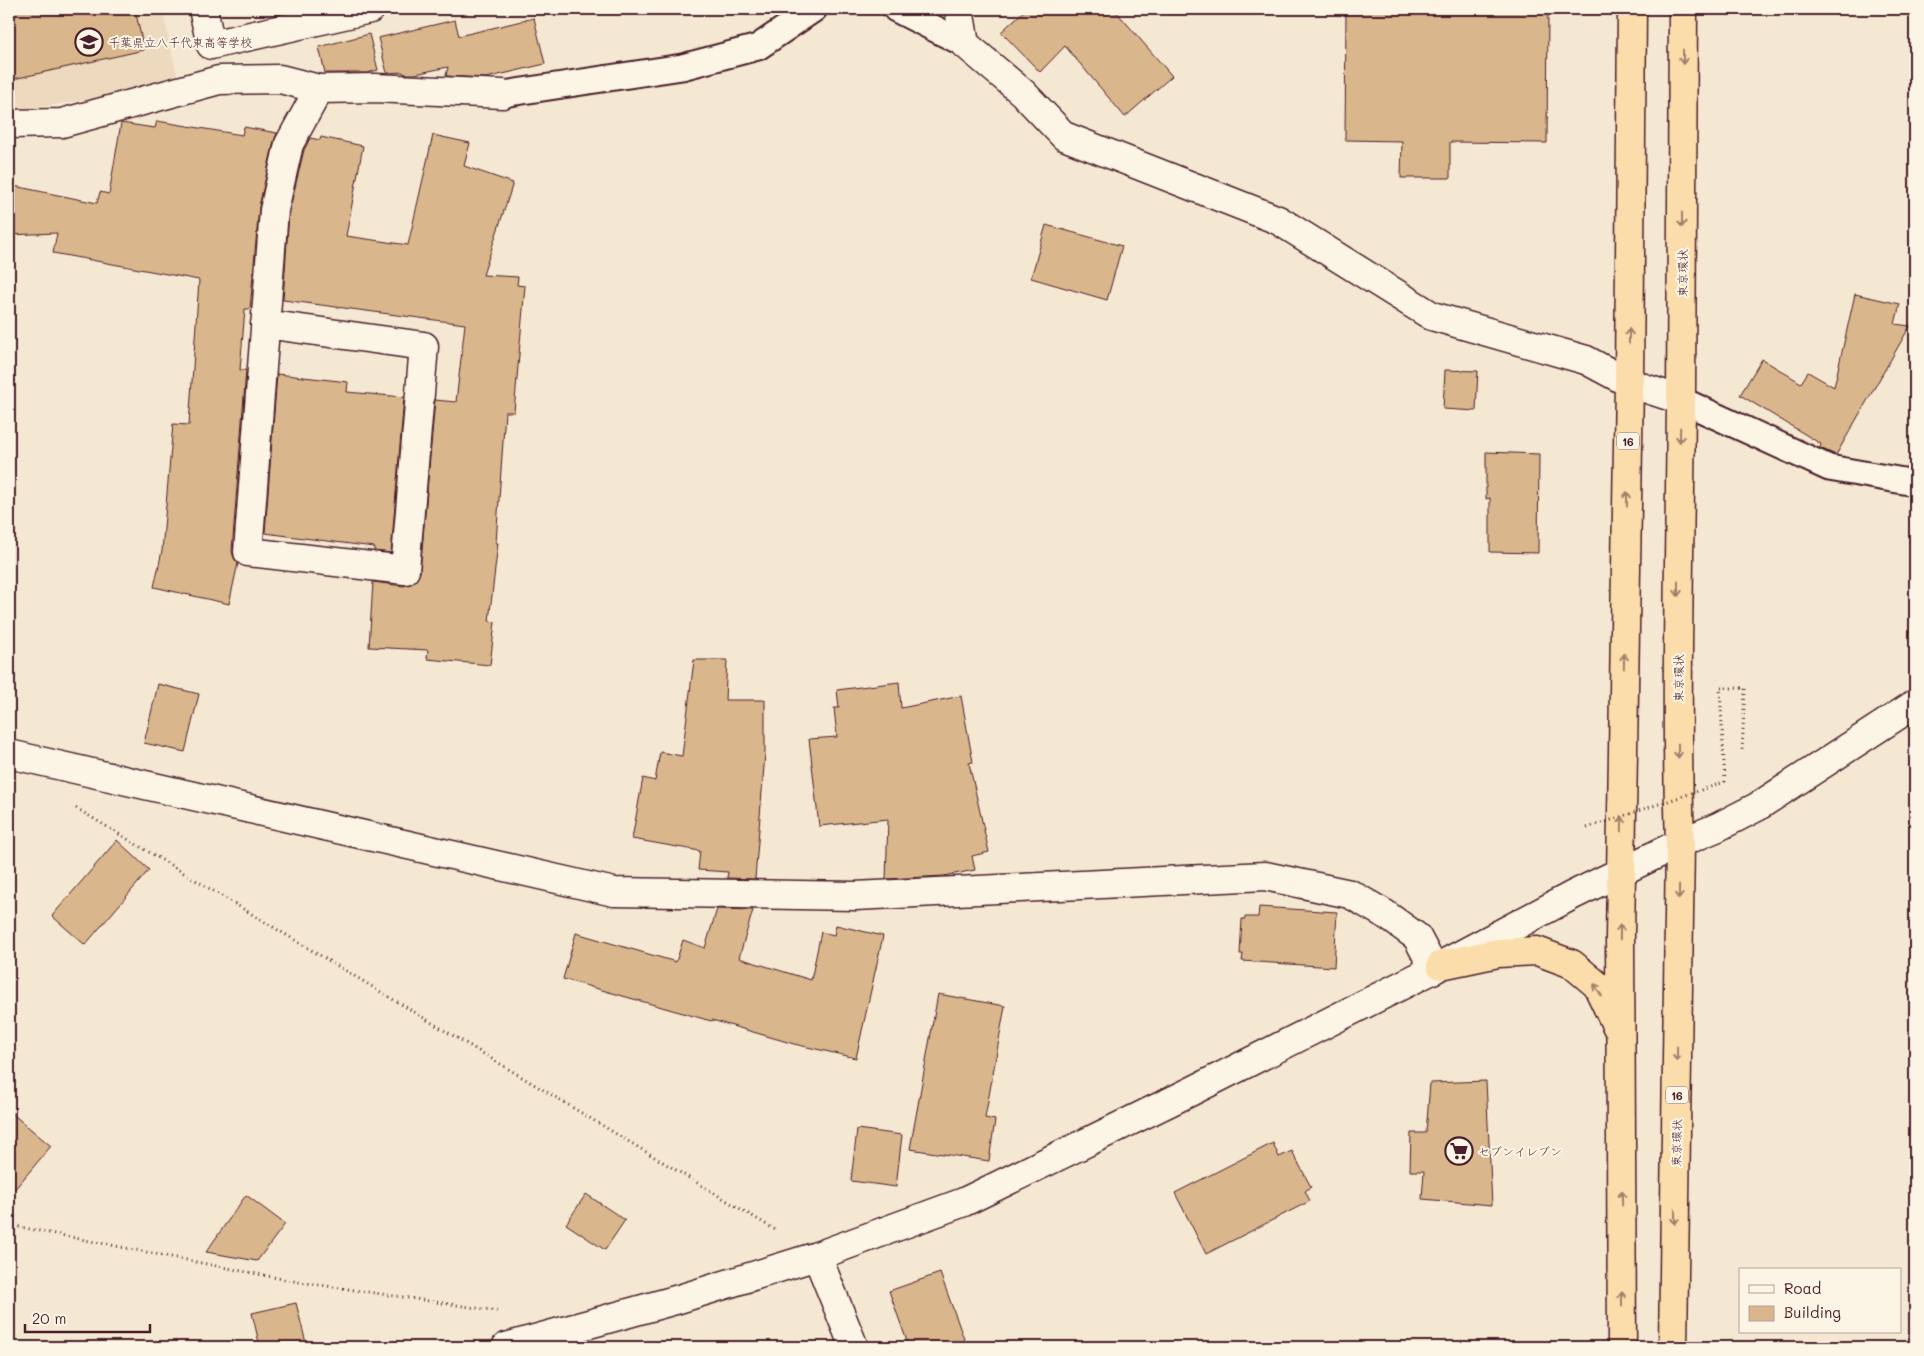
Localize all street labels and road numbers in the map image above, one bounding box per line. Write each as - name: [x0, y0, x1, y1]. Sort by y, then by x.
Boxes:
- street label: 東京環状: [1674, 249, 1690, 297]
- road number: 16: [1617, 432, 1639, 450]
- street label: 東京環状: [1670, 654, 1686, 702]
- road number: 16: [1666, 1086, 1688, 1104]
- street label: 東京環状: [1668, 1119, 1684, 1167]

